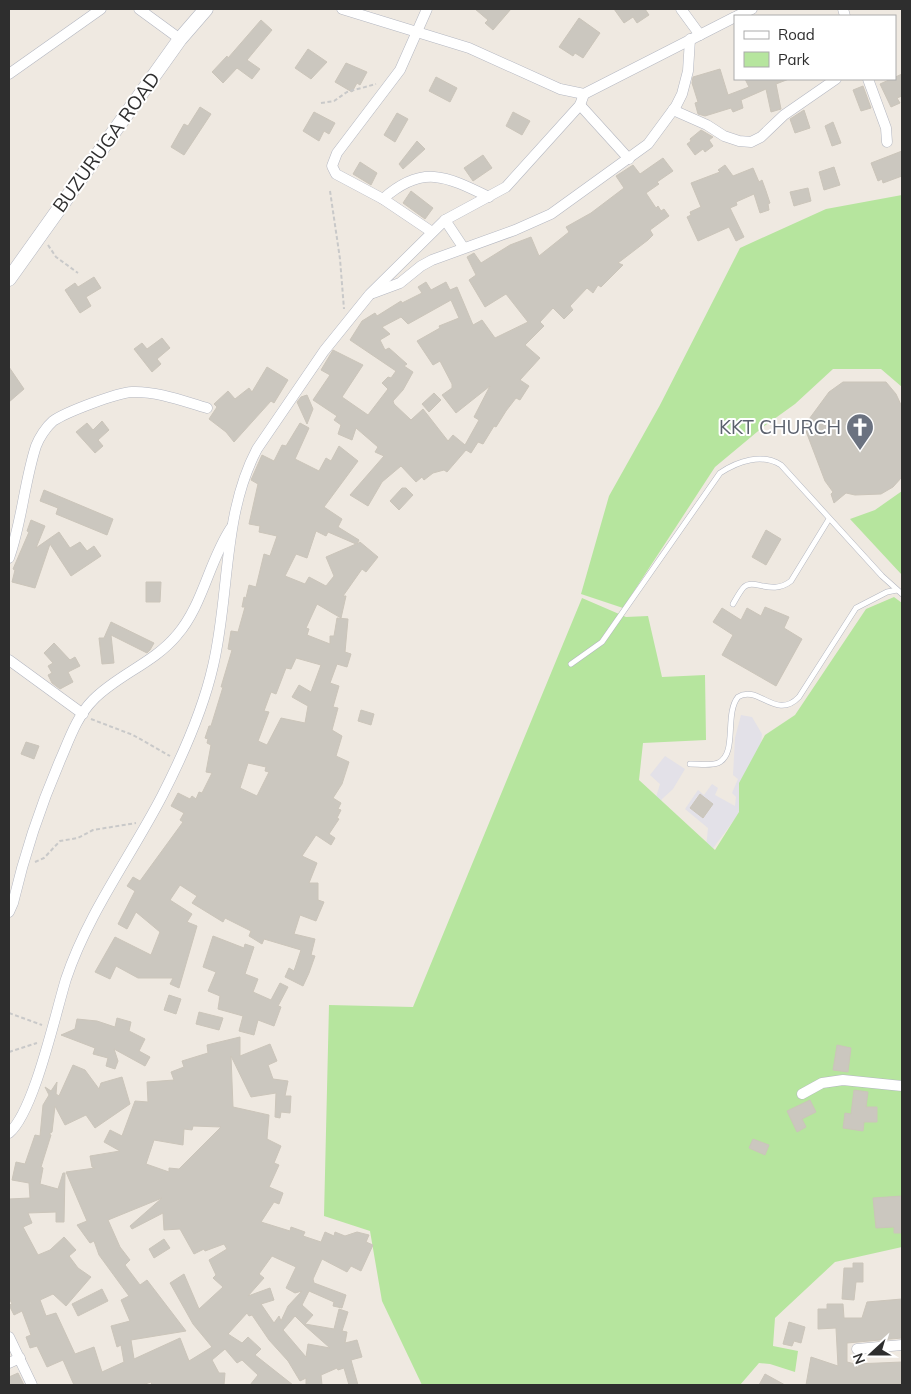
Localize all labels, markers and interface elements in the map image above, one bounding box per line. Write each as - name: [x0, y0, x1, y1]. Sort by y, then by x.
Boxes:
- legend: [734, 15, 896, 80]
- text: Road: [778, 25, 815, 44]
- text: Park: [778, 50, 810, 69]
- street label: BUZURUGA ROAD: [47, 67, 165, 217]
- church icon: KKT CHURCH: [845, 412, 875, 451]
- place label: KKT CHURCH: [719, 415, 841, 439]
- north arrow: [846, 1329, 896, 1379]
- text: N: [849, 1350, 869, 1367]

